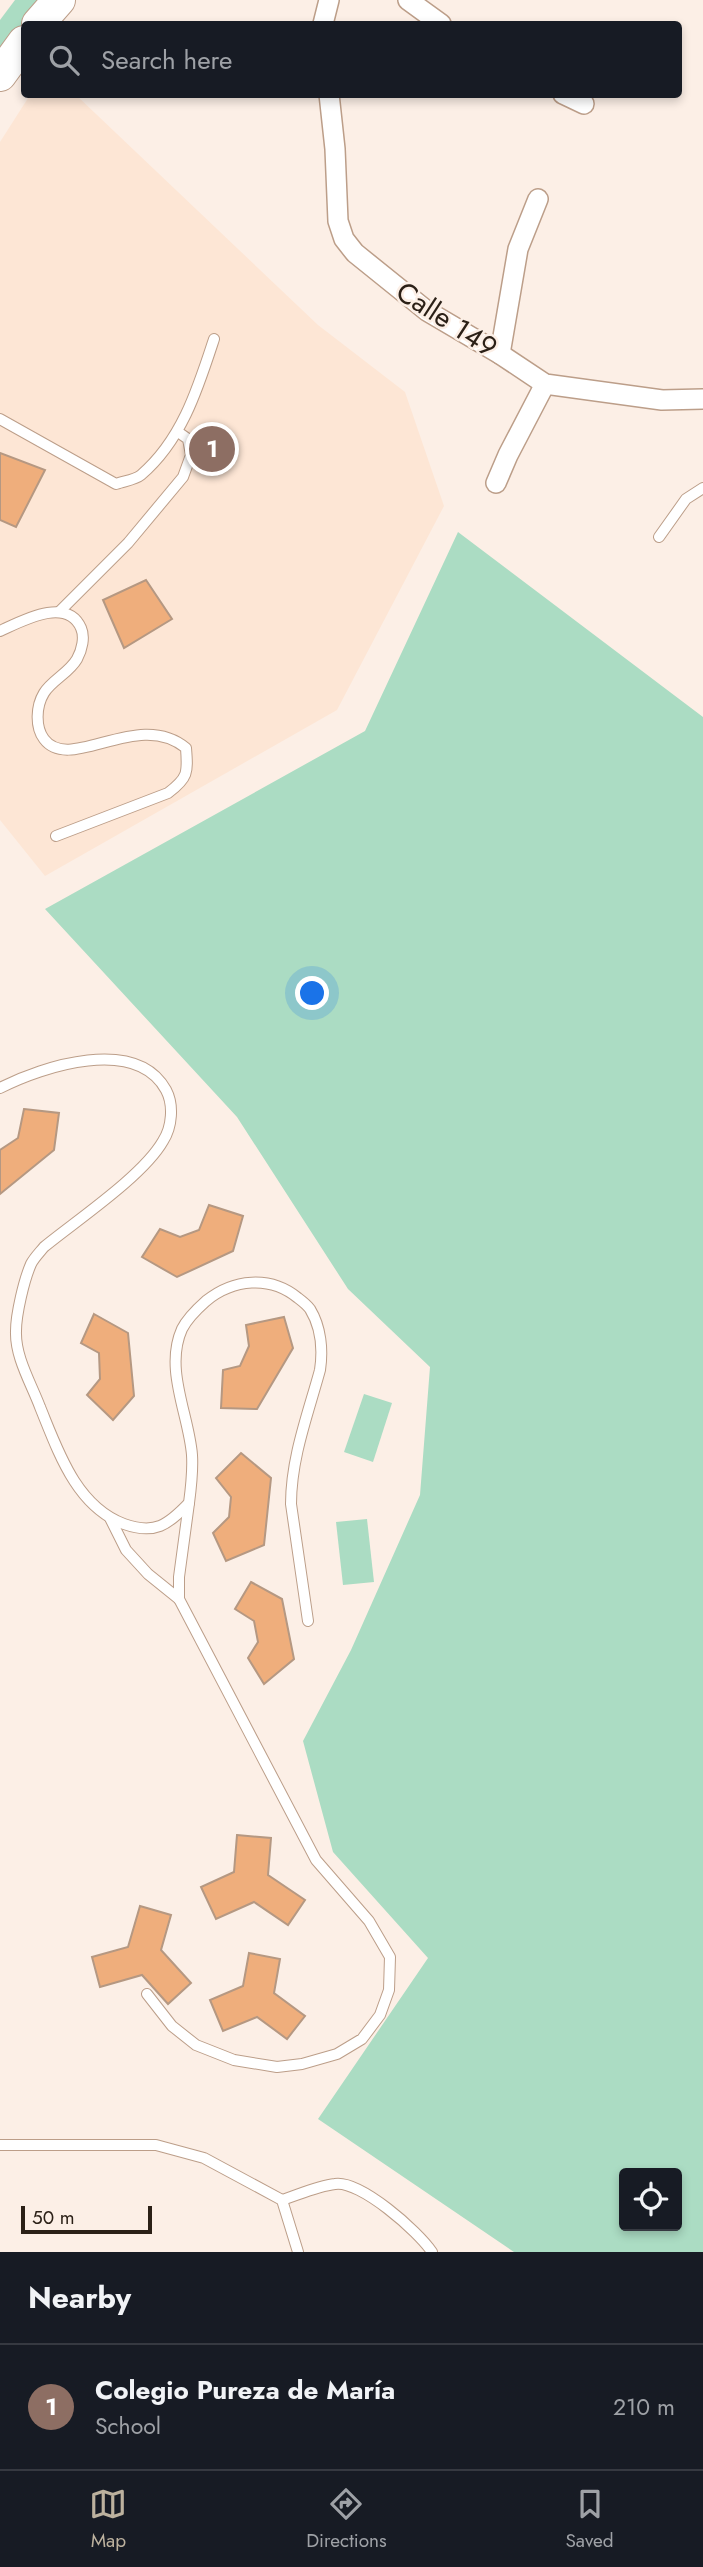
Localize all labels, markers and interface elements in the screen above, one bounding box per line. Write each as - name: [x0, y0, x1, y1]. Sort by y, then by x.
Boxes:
- search box: [21, 21, 682, 98]
- icon: search: [45, 41, 83, 79]
- text: Search here: [101, 41, 233, 79]
- street label: Calle 149: [388, 271, 505, 367]
- pin: 1: [189, 423, 235, 475]
- your location: [295, 976, 329, 1010]
- map controls: [619, 2168, 682, 2231]
- button: locate: [619, 2168, 682, 2231]
- scale bar: [21, 2203, 152, 2235]
- text: 50 m: [32, 2204, 75, 2231]
- text: Nearby: [28, 2276, 131, 2319]
- text: Colegio Pureza de María: [95, 2371, 395, 2409]
- text: 1: [45, 2390, 57, 2424]
- text: 210 m: [613, 2390, 675, 2424]
- text: School: [95, 2409, 161, 2443]
- tab: Map: [89, 2485, 127, 2554]
- tab: Directions: [306, 2485, 387, 2554]
- tab: Saved: [565, 2485, 614, 2554]

